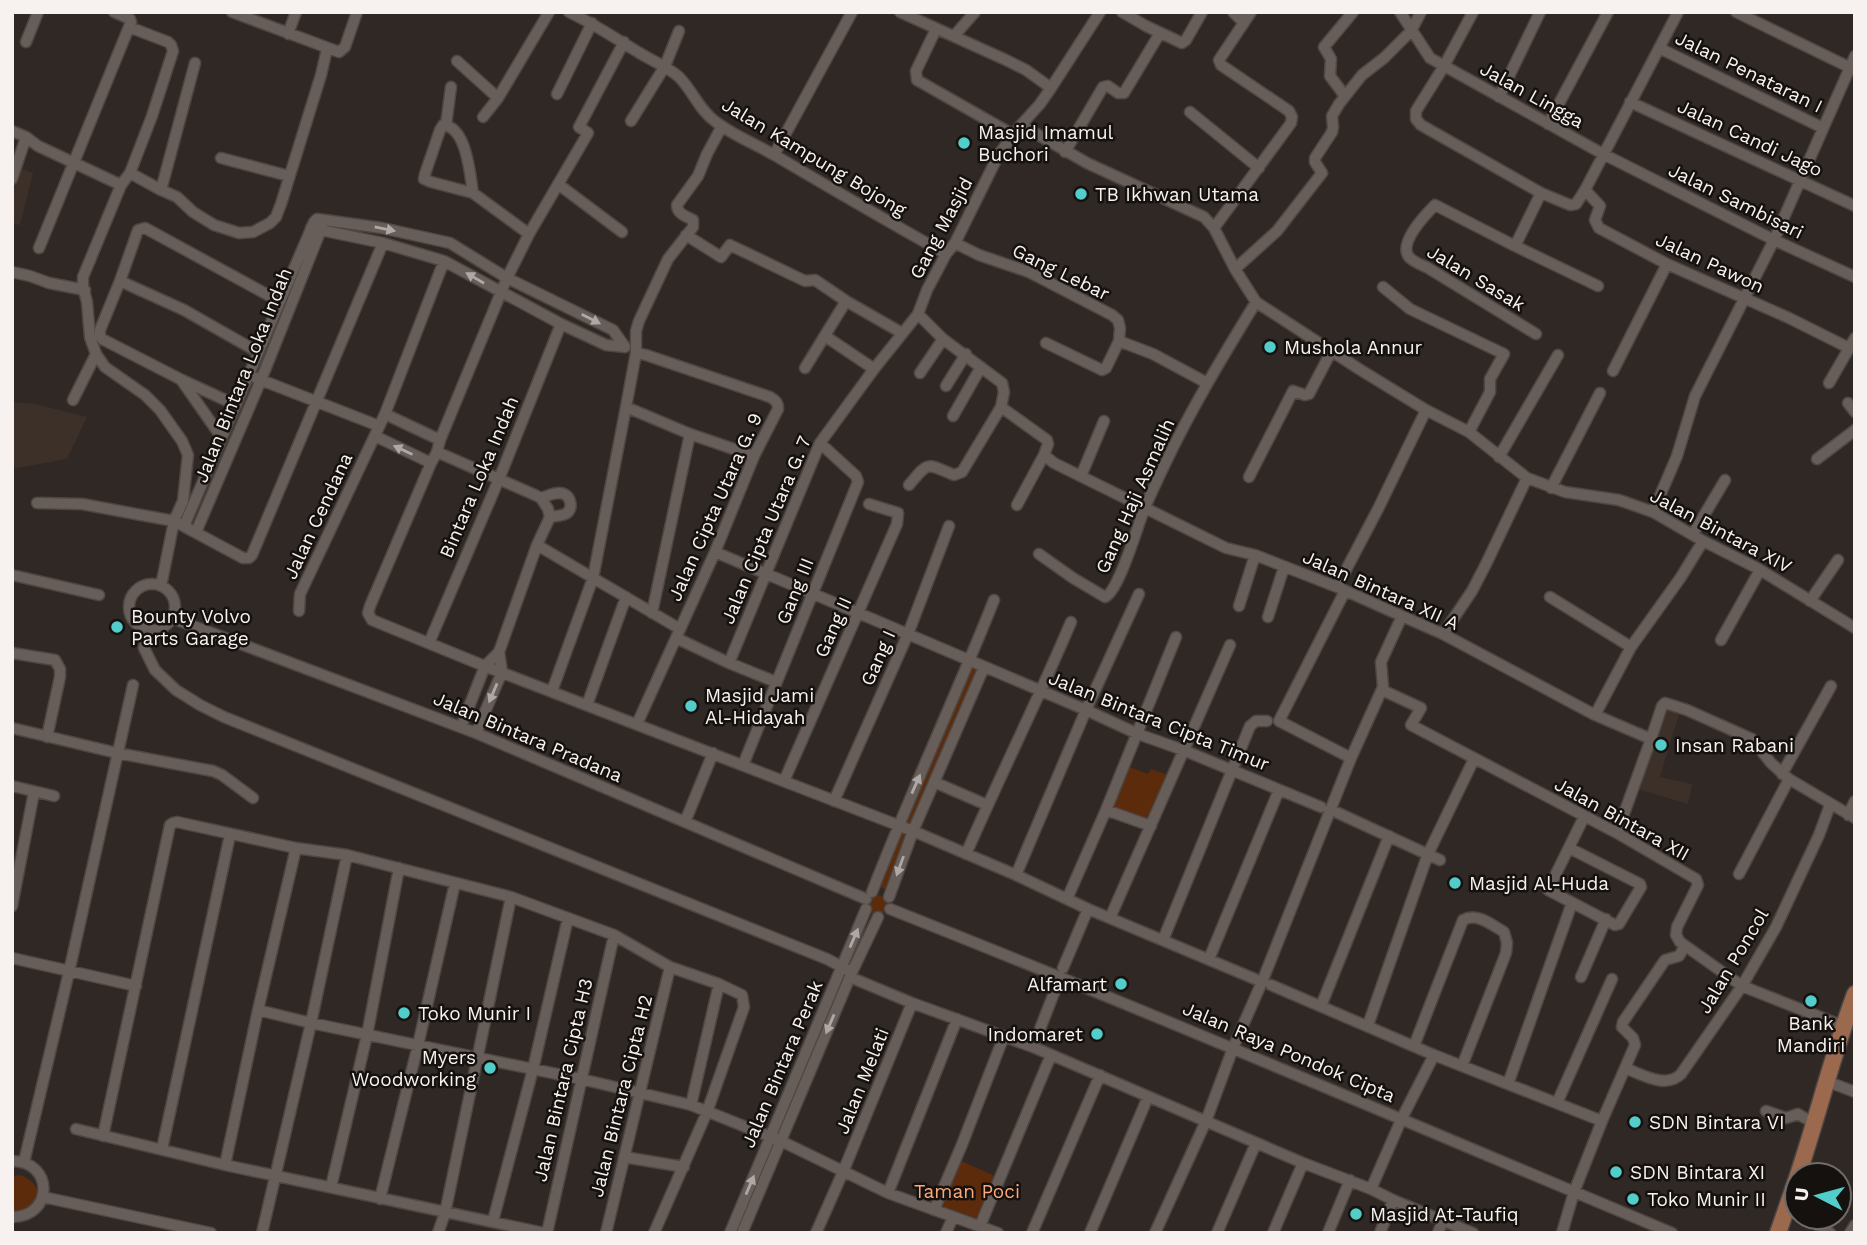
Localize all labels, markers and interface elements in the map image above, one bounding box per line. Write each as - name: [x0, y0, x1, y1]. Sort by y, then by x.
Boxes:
- street label: Jalan Penataran I: [1671, 26, 1827, 118]
- street label: Jalan Lingga: [1476, 57, 1588, 133]
- street label: Jalan Kampung Bojong: [718, 93, 911, 222]
- street label: Jalan Candi Jago: [1674, 94, 1826, 182]
- place label: Masjid Imamul Buchori: [978, 121, 1114, 166]
- marker: Masjid Imamul Buchori: [956, 135, 972, 151]
- street label: Jalan Sambisari: [1665, 158, 1807, 244]
- street label: Gang Masjid: [905, 173, 977, 283]
- place label: TB Ikhwan Utama: [1095, 183, 1259, 206]
- marker: TB Ikhwan Utama: [1073, 186, 1089, 202]
- one-way arrow: [374, 223, 396, 234]
- street label: Jalan Pawon: [1652, 228, 1768, 298]
- street label: Gang Lebar: [1009, 239, 1114, 306]
- street label: Jalan Sasak: [1423, 240, 1529, 316]
- street label: Jalan Bintara Loka Indah: [189, 264, 297, 486]
- one-way arrow: [466, 272, 485, 284]
- one-way arrow: [581, 314, 601, 325]
- place label: Mushola Annur: [1284, 336, 1423, 359]
- marker: Mushola Annur: [1262, 339, 1278, 355]
- street label: Bintara Loka Indah: [434, 393, 524, 561]
- street label: Jalan Cipta Utara G. 9: [663, 409, 767, 605]
- street label: Gang Haji Asmalih: [1090, 415, 1180, 577]
- street label: Jalan Cipta Utara G. 7: [716, 432, 816, 628]
- one-way arrow: [393, 444, 413, 456]
- street label: Jalan Cendana: [279, 449, 357, 583]
- street label: Jalan Bintara XIV: [1646, 484, 1796, 578]
- street label: Jalan Bintara XII A: [1299, 545, 1463, 635]
- street label: Gang III: [771, 554, 819, 628]
- street label: Gang II: [809, 593, 857, 661]
- place label: Bounty Volvo Parts Garage: [131, 605, 251, 650]
- marker: Bounty Volvo Parts Garage: [109, 619, 125, 635]
- street label: Gang I: [856, 627, 900, 689]
- street label: Jalan Bintara Cipta Timur: [1045, 666, 1273, 776]
- one-way arrow: [487, 683, 499, 703]
- place label: Masjid Jami Al-Hidayah: [705, 684, 814, 729]
- street label: Jalan Bintara Pradana: [430, 687, 626, 787]
- marker: Masjid Jami Al-Hidayah: [683, 698, 699, 714]
- place label: Insan Rabani: [1675, 734, 1794, 757]
- marker: Insan Rabani: [1653, 737, 1669, 753]
- street label: Jalan Bintara XII: [1551, 772, 1693, 866]
- one-way arrow: [911, 773, 922, 794]
- one-way arrow: [895, 855, 906, 876]
- place label: Masjid Al-Huda: [1469, 872, 1609, 895]
- marker: Masjid Al-Huda: [1447, 875, 1463, 891]
- street label: Jalan Poncol: [1693, 904, 1773, 1018]
- one-way arrow: [849, 928, 860, 949]
- place label: Alfamart: [1027, 973, 1107, 996]
- street label: Jalan Bintara Cipta H3: [528, 976, 598, 1184]
- marker: Alfamart: [1113, 976, 1129, 992]
- street label: Jalan Bintara Perak: [736, 977, 828, 1151]
- street label: Jalan Bintara Cipta H2: [585, 992, 657, 1200]
- marker: Bank Mandiri: [1803, 993, 1819, 1009]
- street label: Jalan Raya Pondok Cipta: [1179, 997, 1399, 1107]
- place label: Toko Munir I: [418, 1002, 531, 1025]
- marker: Toko Munir I: [396, 1005, 412, 1021]
- place label: Bank Mandiri: [1777, 1012, 1845, 1057]
- one-way arrow: [825, 1014, 836, 1035]
- place label: Indomaret: [987, 1023, 1083, 1046]
- street label: Jalan Melati: [830, 1025, 894, 1137]
- marker: Indomaret: [1089, 1026, 1105, 1042]
- place label: Myers Woodworking: [351, 1046, 477, 1091]
- marker: Myers Woodworking: [482, 1060, 498, 1076]
- place label: SDN Bintara VI: [1649, 1111, 1785, 1134]
- marker: SDN Bintara VI: [1627, 1114, 1643, 1130]
- place label: SDN Bintara XI: [1630, 1161, 1765, 1184]
- north arrow: [1783, 1161, 1853, 1231]
- marker: SDN Bintara XI: [1608, 1164, 1624, 1180]
- one-way arrow: [745, 1174, 756, 1195]
- park label: Taman Poci: [914, 1180, 1020, 1203]
- text: U: [1789, 1186, 1814, 1202]
- place label: Toko Munir II: [1647, 1188, 1766, 1211]
- marker: Toko Munir II: [1625, 1191, 1641, 1207]
- place label: Masjid At-Taufiq: [1370, 1203, 1519, 1226]
- marker: Masjid At-Taufiq: [1348, 1206, 1364, 1222]

